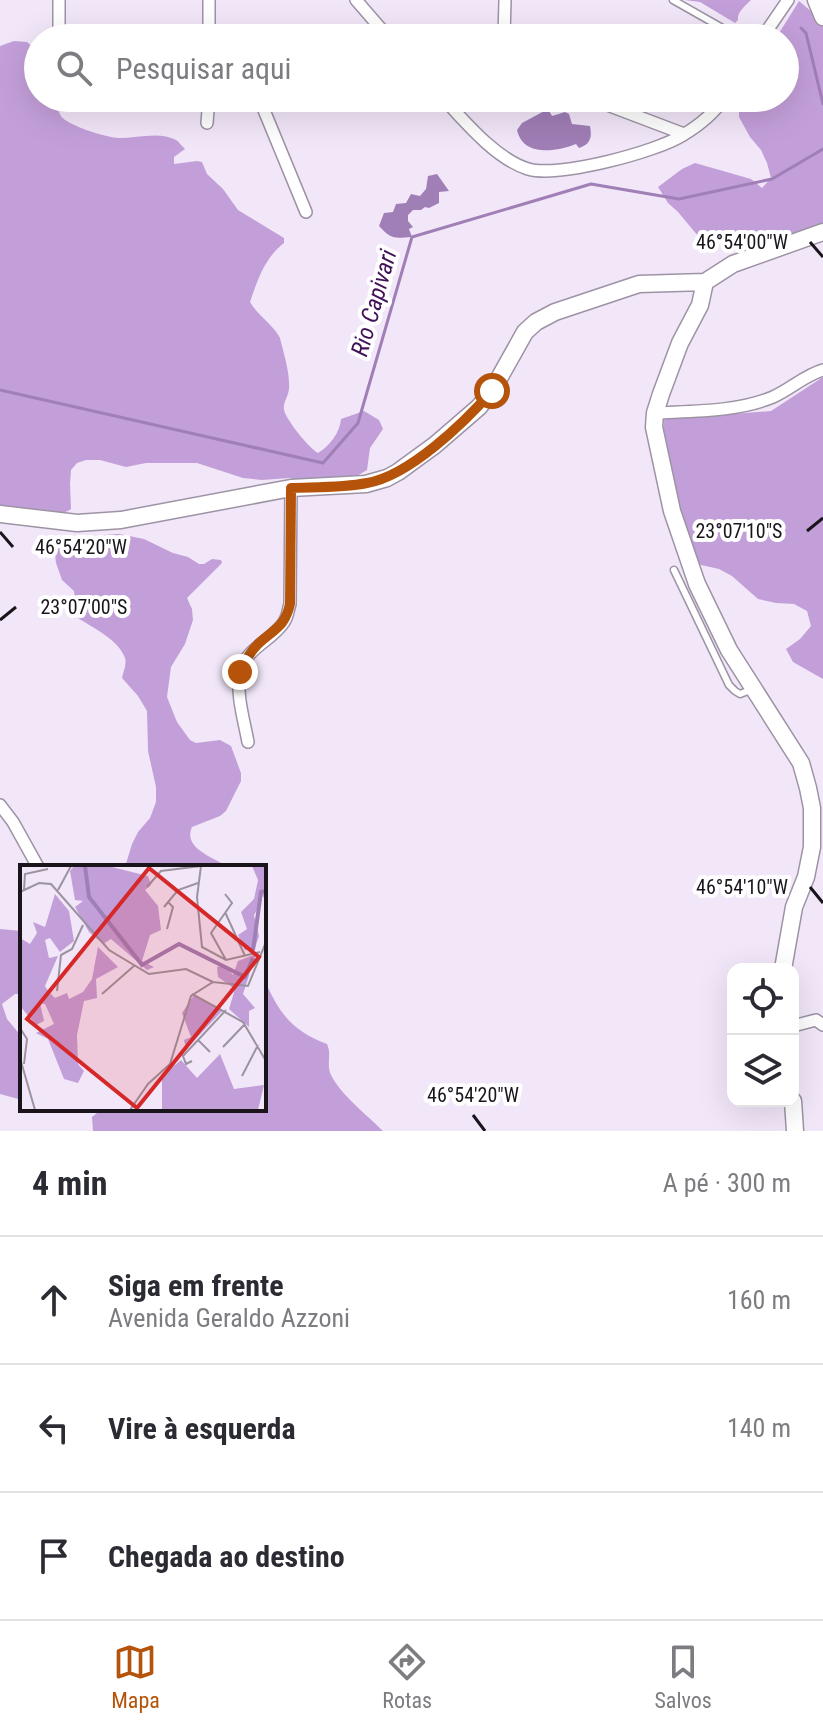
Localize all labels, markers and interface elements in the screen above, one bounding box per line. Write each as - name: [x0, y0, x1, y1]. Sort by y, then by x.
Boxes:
- search box: [24, 24, 799, 112]
- icon: search: [52, 46, 96, 90]
- text: Pesquisar aqui: [116, 51, 291, 86]
- text: 46°54'00"W: [696, 230, 788, 254]
- water label: Rio Capivari: [345, 246, 403, 359]
- route start: [474, 373, 510, 409]
- text: 23°07'10"S: [696, 519, 782, 543]
- text: 46°54'20"W: [35, 535, 127, 559]
- text: 23°07'00"S: [41, 595, 127, 619]
- route end: [222, 654, 258, 690]
- inset map: [20, 865, 266, 1111]
- text: 46°54'10"W: [696, 875, 788, 899]
- map controls: [727, 963, 799, 1107]
- button: locate: [727, 963, 799, 1035]
- button: layers: [727, 1035, 799, 1107]
- text: 46°54'20"W: [427, 1083, 519, 1107]
- text: 4 min: [32, 1163, 108, 1203]
- text: A pé · 300 m: [663, 1168, 791, 1198]
- text: Siga em frente: [108, 1268, 284, 1303]
- icon: ahead: [32, 1278, 76, 1322]
- text: 160 m: [727, 1285, 791, 1315]
- text: Avenida Geraldo Azzoni: [108, 1303, 350, 1333]
- icon: left: [32, 1406, 76, 1450]
- text: Vire à esquerda: [108, 1411, 296, 1446]
- text: 140 m: [727, 1413, 791, 1443]
- icon: arrive: [32, 1534, 76, 1578]
- text: Chegada ao destino: [108, 1539, 345, 1574]
- tab: Mapa: [111, 1640, 160, 1713]
- tab: Rotas: [382, 1640, 432, 1713]
- tab: Salvos: [654, 1640, 712, 1713]

